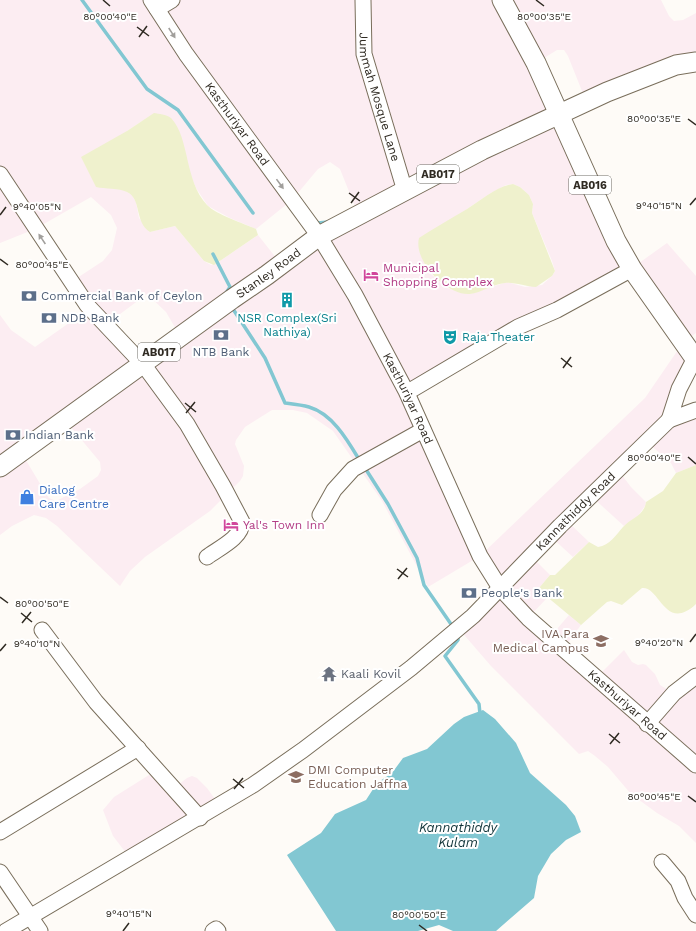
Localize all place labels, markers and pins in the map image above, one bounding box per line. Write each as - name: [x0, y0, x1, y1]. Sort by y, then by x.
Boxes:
- place label: Municipal Shopping Complex: [383, 261, 493, 289]
- hotel icon: Municipal Shopping Complex: [362, 266, 380, 284]
- bank icon: Commercial Bank of Ceylon: [20, 287, 38, 305]
- place label: Commercial Bank of Ceylon: [41, 289, 202, 303]
- building icon: NSR Complex(Sri Nathiya): [278, 291, 296, 309]
- bank icon: NDB Bank: [40, 309, 58, 327]
- place label: NDB Bank: [61, 311, 119, 325]
- place label: NSR Complex(Sri Nathiya): [237, 311, 337, 339]
- bank icon: NTB Bank: [212, 326, 230, 344]
- theatre icon: Raja Theater: [441, 328, 459, 346]
- place label: Raja Theater: [462, 330, 535, 344]
- place label: NTB Bank: [193, 345, 250, 359]
- bank icon: Indian Bank: [4, 426, 22, 444]
- place label: Indian Bank: [25, 428, 94, 442]
- place label: Dialog Care Centre: [39, 483, 109, 511]
- shop icon: Dialog Care Centre: [18, 488, 36, 506]
- hotel icon: Yal's Town Inn: [222, 516, 240, 534]
- place label: Yal's Town Inn: [243, 518, 325, 532]
- bank icon: People's Bank: [460, 584, 478, 602]
- place label: People's Bank: [481, 586, 562, 600]
- place label: IVA Para Medical Campus: [493, 627, 589, 655]
- school or university icon: IVA Para Medical Campus: [592, 632, 610, 650]
- temple icon: Kaali Kovil: [320, 665, 338, 683]
- place label: Kaali Kovil: [341, 667, 401, 681]
- place label: DMI Computer Education Jaffna: [308, 763, 407, 791]
- school or university icon: DMI Computer Education Jaffna: [287, 768, 305, 786]

